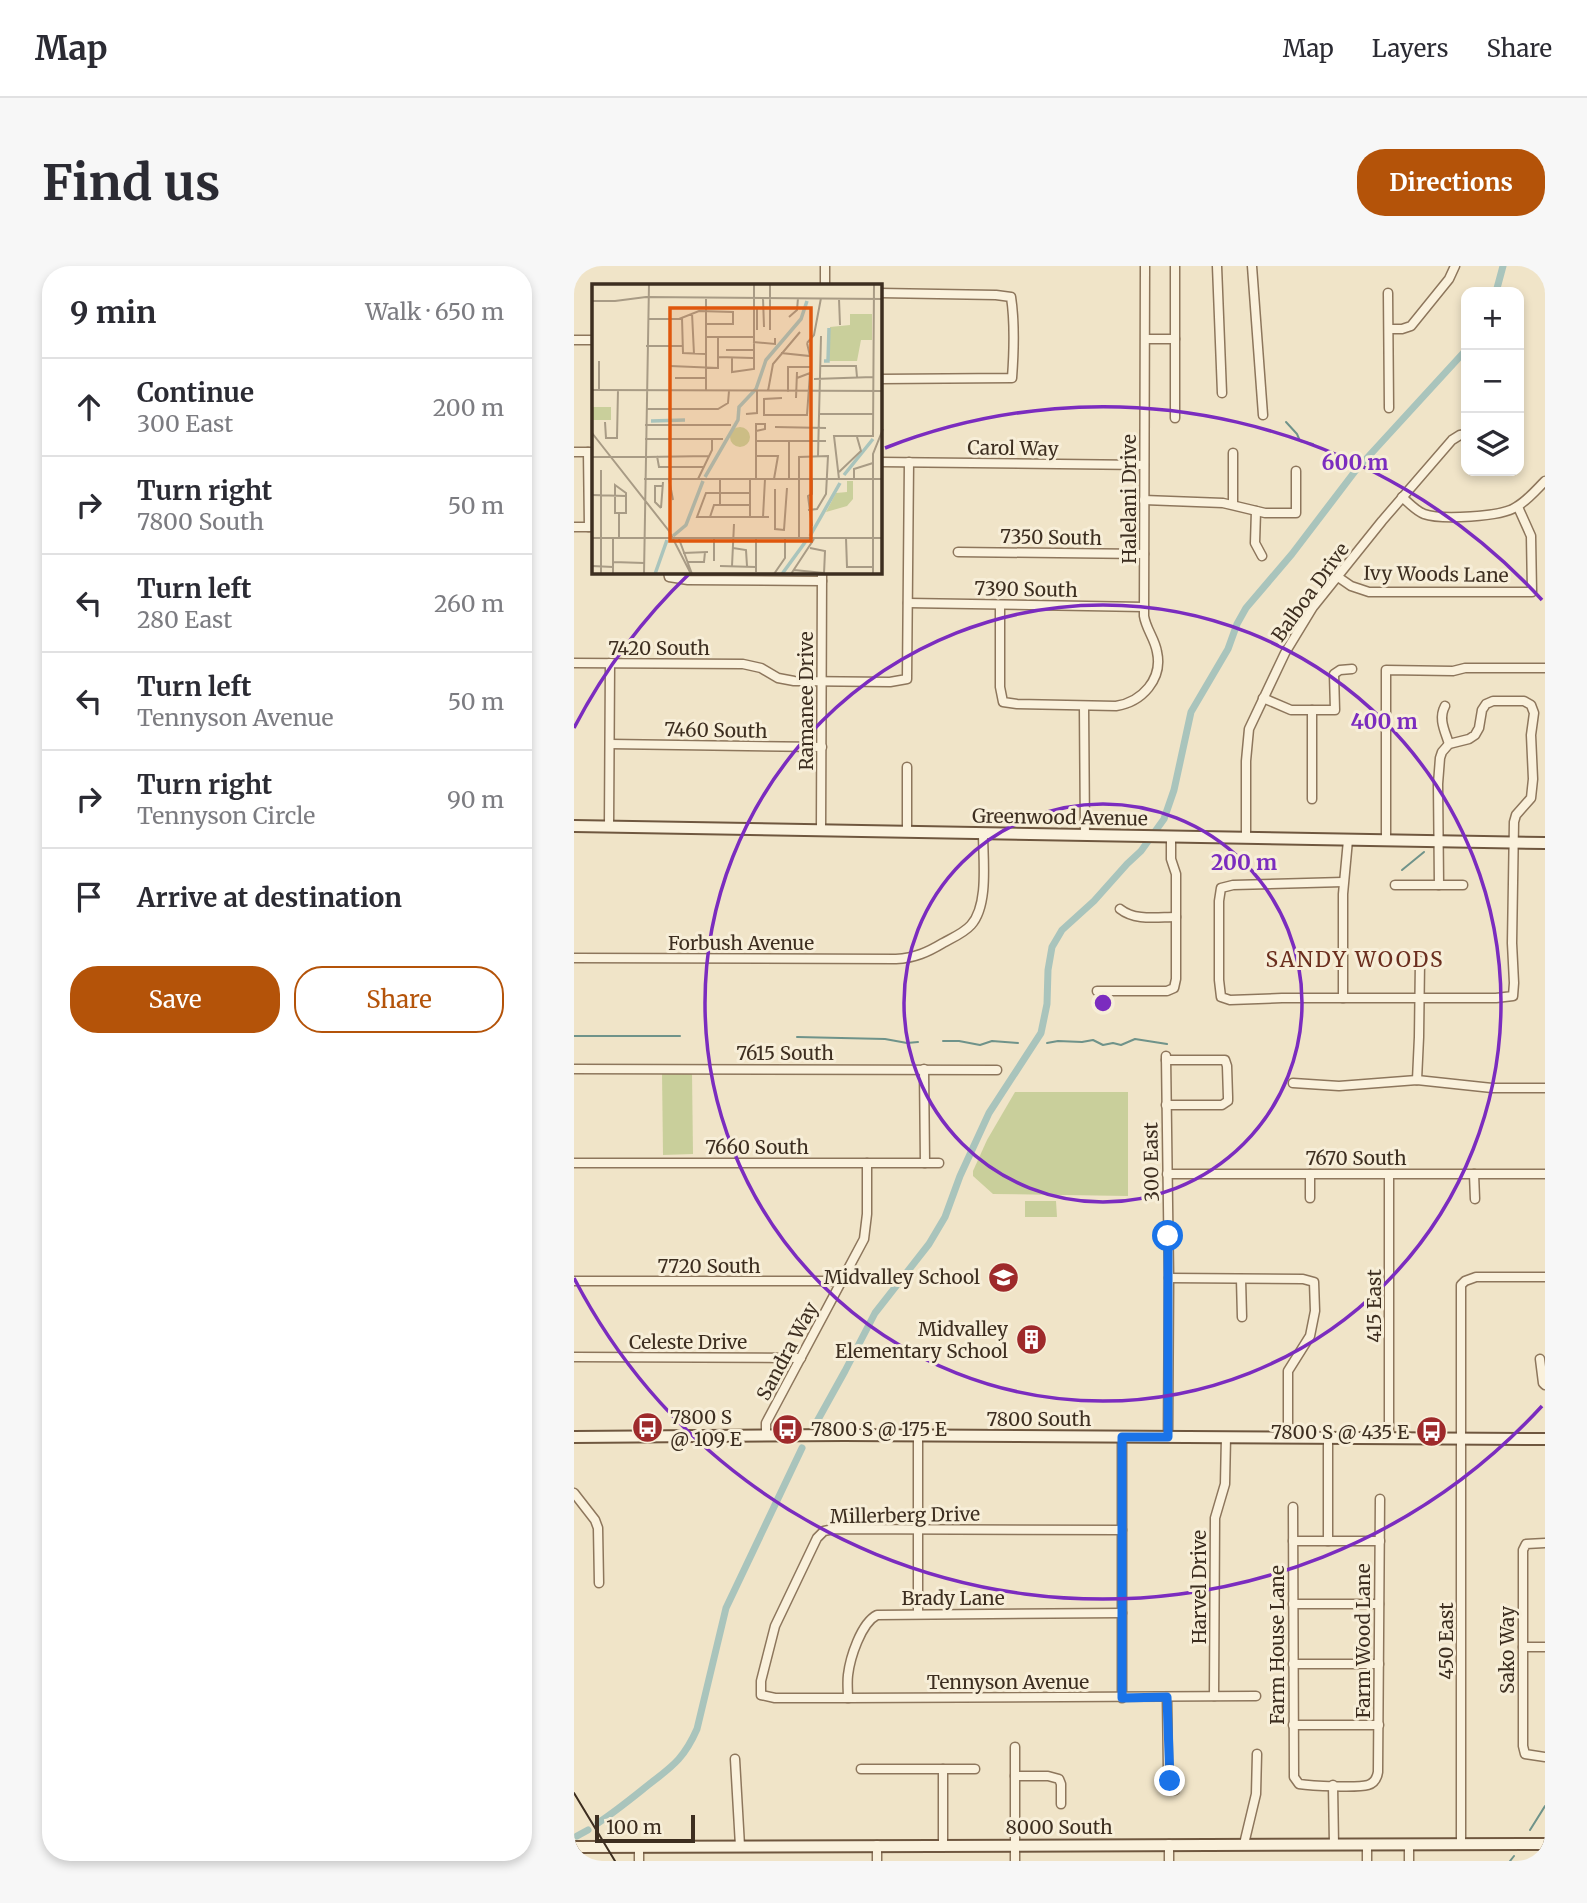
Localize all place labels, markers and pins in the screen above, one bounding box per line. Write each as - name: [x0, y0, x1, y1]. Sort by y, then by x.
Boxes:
- centre of rings: [1091, 991, 1115, 1015]
- school or university icon: Midvalley School: [986, 1260, 1020, 1294]
- place label: Midvalley School: [824, 1265, 980, 1289]
- place label: Midvalley Elementary School: [835, 1317, 1008, 1363]
- building icon: Midvalley Elementary School: [1014, 1323, 1048, 1357]
- place label: 7800 S @ 109 E: [670, 1405, 742, 1451]
- bus stop icon: 7800 S @ 109 E: [630, 1411, 664, 1445]
- bus stop icon: 7800 S @ 175 E: [771, 1412, 805, 1446]
- bus stop icon: 7800 S @ 435 E: [1415, 1415, 1449, 1449]
- place label: 7800 S @ 175 E: [811, 1417, 947, 1441]
- place label: 7800 S @ 435 E: [1271, 1420, 1409, 1444]

